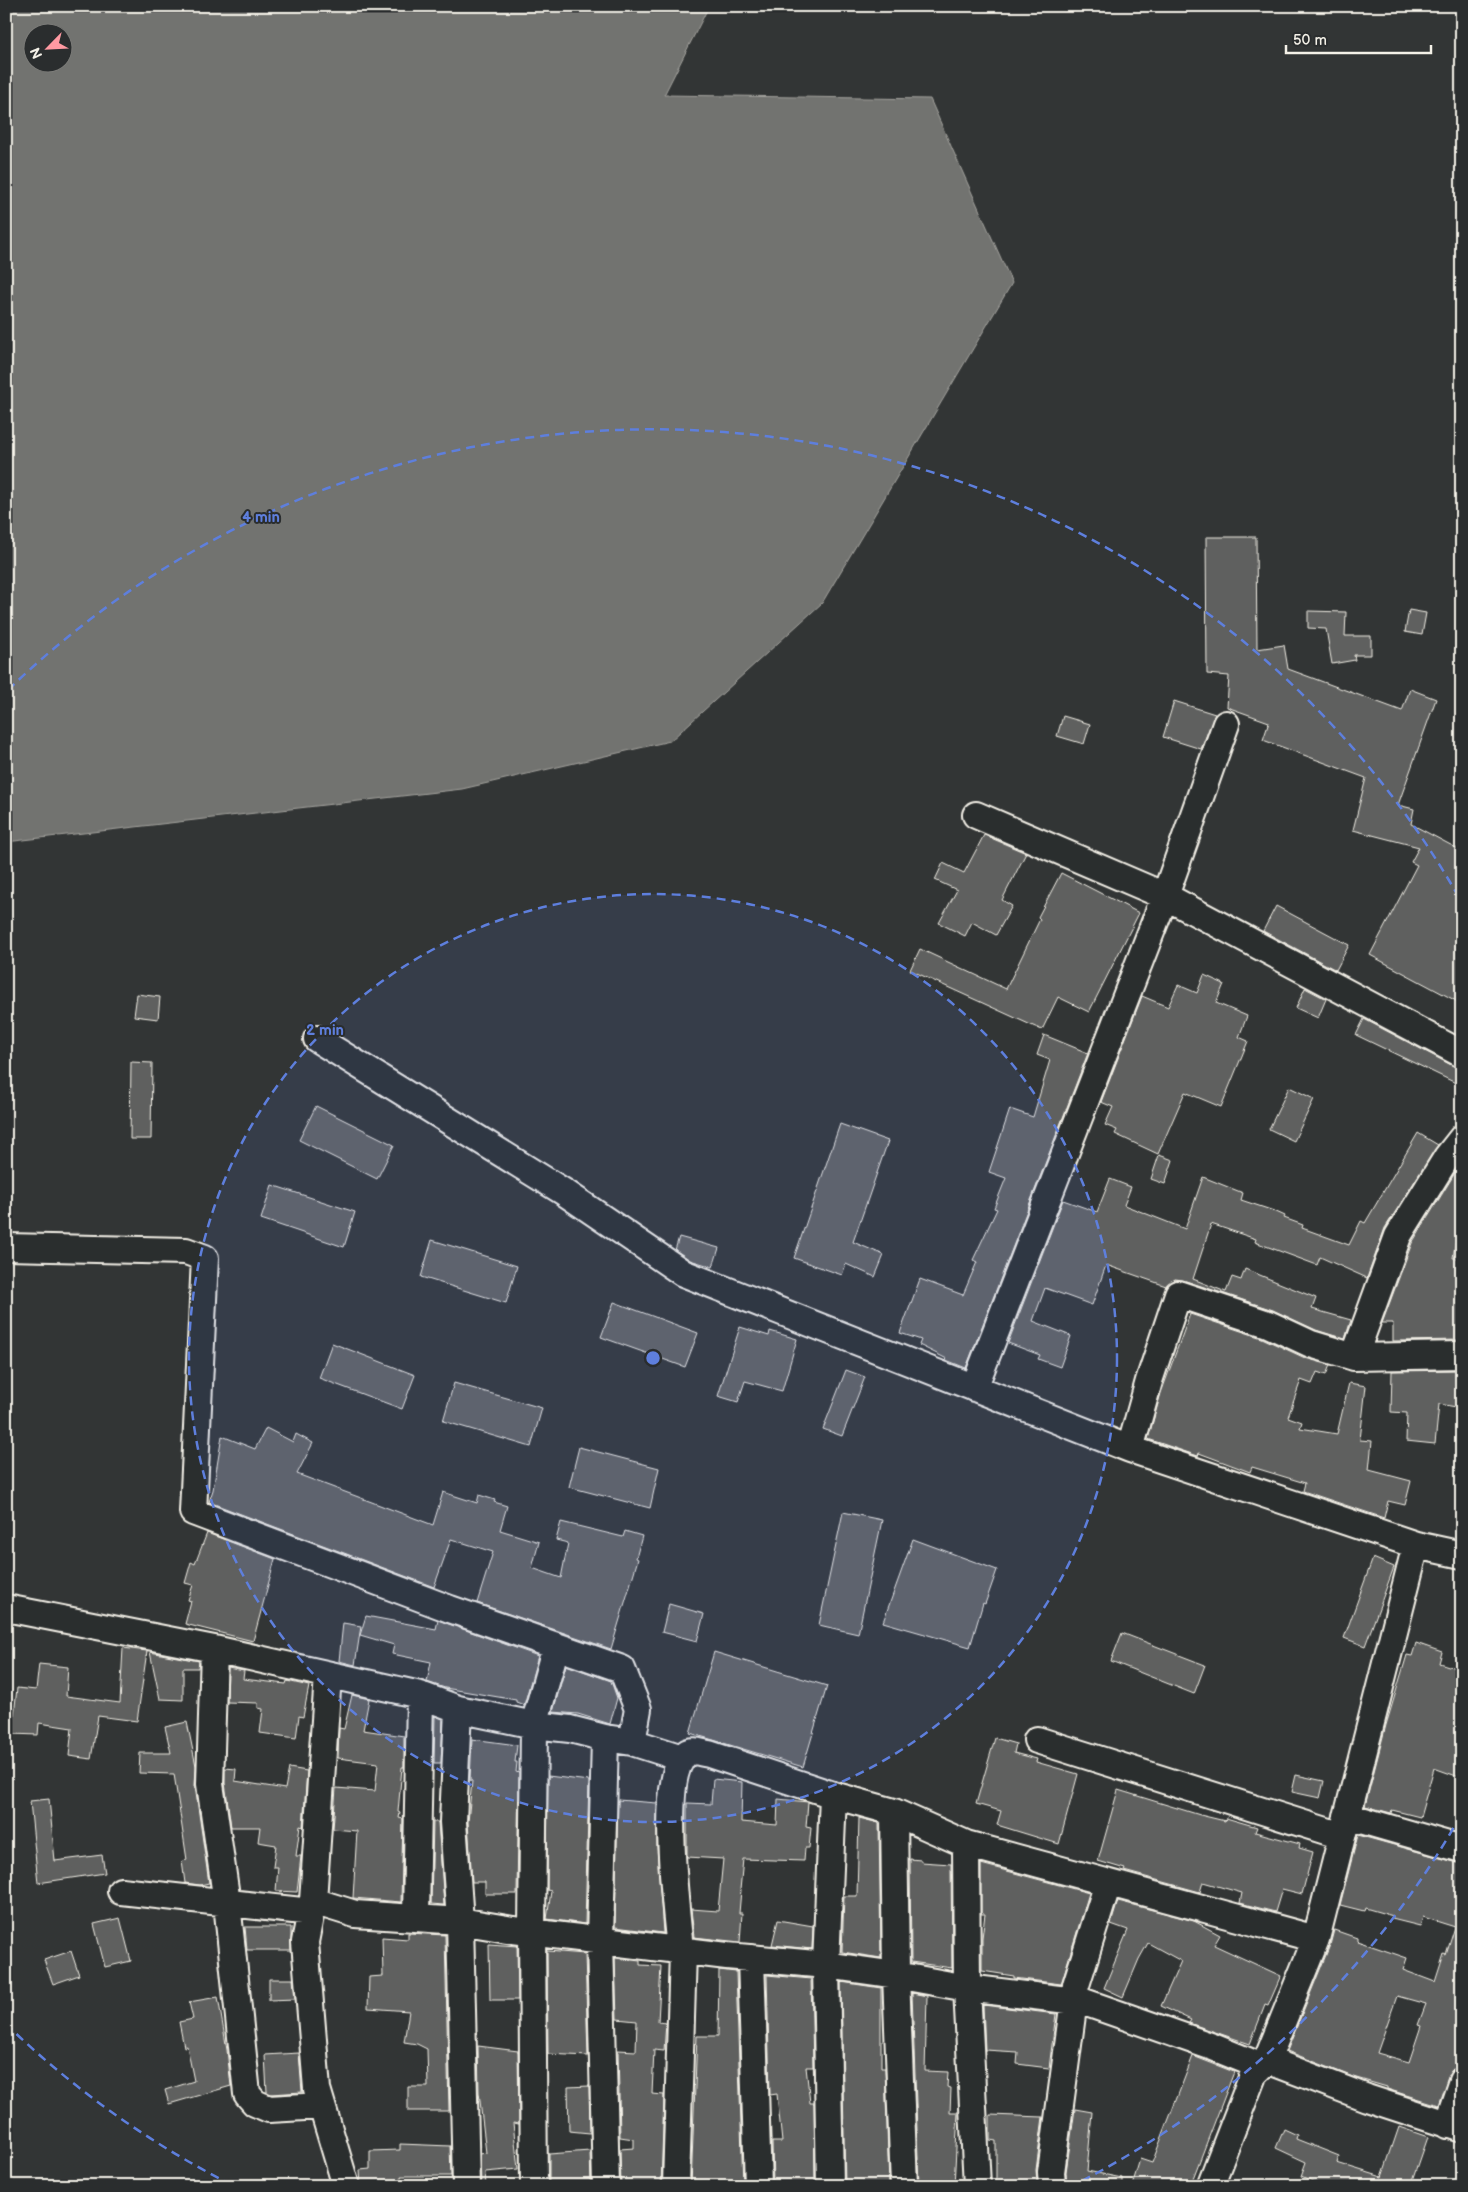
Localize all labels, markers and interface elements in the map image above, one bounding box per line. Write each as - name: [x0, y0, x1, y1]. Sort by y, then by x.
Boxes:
- north arrow: [22, 22, 72, 72]
- scale bar: [1286, 22, 1430, 54]
- text: 50 m: [1293, 31, 1327, 50]
- text: N: [27, 45, 46, 61]
- text: 4 min: [242, 508, 280, 527]
- text: 2 min: [306, 1021, 344, 1040]
- centre of rings: [644, 1349, 662, 1367]

